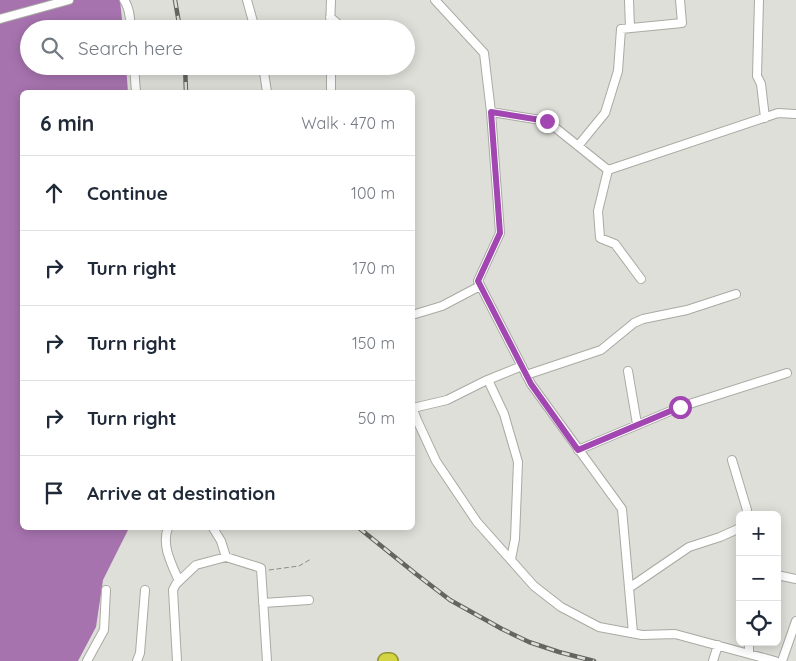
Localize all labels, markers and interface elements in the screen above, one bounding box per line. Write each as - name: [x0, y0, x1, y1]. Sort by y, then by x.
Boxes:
- search box: [20, 20, 415, 75]
- icon: search: [38, 34, 66, 62]
- text: Search here: [78, 36, 183, 60]
- text: 6 min: [40, 110, 94, 136]
- route end: [536, 110, 559, 133]
- text: Walk · 470 m: [301, 113, 395, 133]
- icon: ahead: [40, 179, 68, 207]
- text: Continue: [87, 181, 168, 205]
- text: 100 m: [351, 183, 395, 203]
- icon: right: [40, 254, 68, 282]
- text: Turn right: [87, 256, 176, 280]
- text: 170 m: [352, 258, 395, 278]
- icon: right: [40, 329, 68, 357]
- text: Turn right: [87, 331, 176, 355]
- text: 150 m: [352, 333, 395, 353]
- route start: [669, 396, 692, 419]
- icon: right: [40, 404, 68, 432]
- text: Turn right: [87, 406, 176, 430]
- text: 50 m: [358, 408, 395, 428]
- icon: arrive: [40, 479, 68, 507]
- text: Arrive at destination: [87, 481, 276, 505]
- map controls: [736, 511, 781, 646]
- button: +: [736, 511, 781, 556]
- button: −: [736, 556, 781, 601]
- button: locate: [736, 601, 781, 646]

